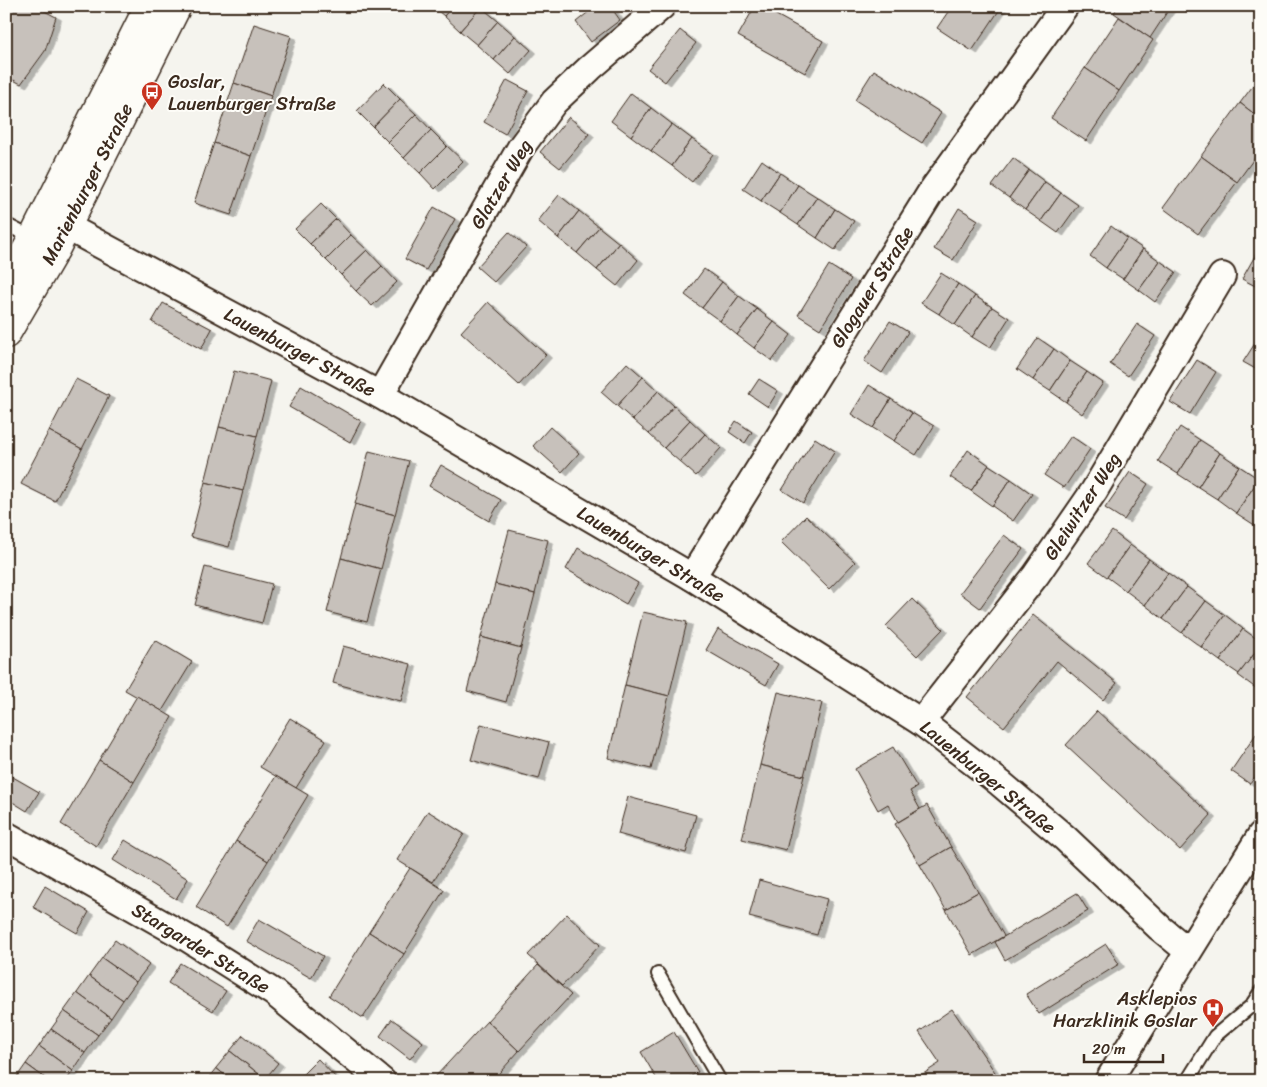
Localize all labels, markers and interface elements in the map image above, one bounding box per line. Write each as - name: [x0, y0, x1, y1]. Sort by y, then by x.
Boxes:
- place label: Goslar, Lauenburger Straße: [168, 65, 336, 120]
- bus stop icon: Goslar, Lauenburger Straße: [140, 80, 164, 111]
- street label: Marienburger Straße: [32, 97, 142, 271]
- street label: Glatzer Weg: [461, 132, 541, 235]
- street label: Glogauer Straße: [821, 220, 923, 354]
- street label: Lauenburger Straße: [218, 298, 382, 406]
- street label: Gleiwitzer Weg: [1034, 445, 1130, 567]
- street label: Lauenburger Straße: [571, 497, 732, 612]
- street label: Lauenburger Straße: [912, 711, 1064, 843]
- street label: Stargarder Straße: [125, 893, 277, 1003]
- place label: Asklepios Harzklinik Goslar: [1053, 982, 1198, 1037]
- hospital icon: Asklepios Harzklinik Goslar: [1201, 997, 1225, 1028]
- scale bar: [1084, 1032, 1163, 1064]
- text: 20 m: [1092, 1036, 1126, 1062]

